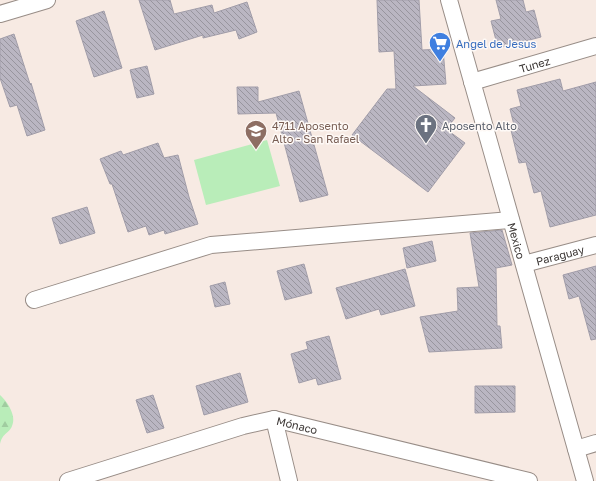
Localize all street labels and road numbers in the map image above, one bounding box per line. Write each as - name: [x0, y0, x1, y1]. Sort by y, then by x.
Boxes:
- street label: Tunez: [518, 53, 552, 74]
- street label: Mexico: [506, 221, 528, 261]
- street label: Paraguay: [534, 242, 585, 267]
- street label: Mónaco: [275, 413, 319, 436]

